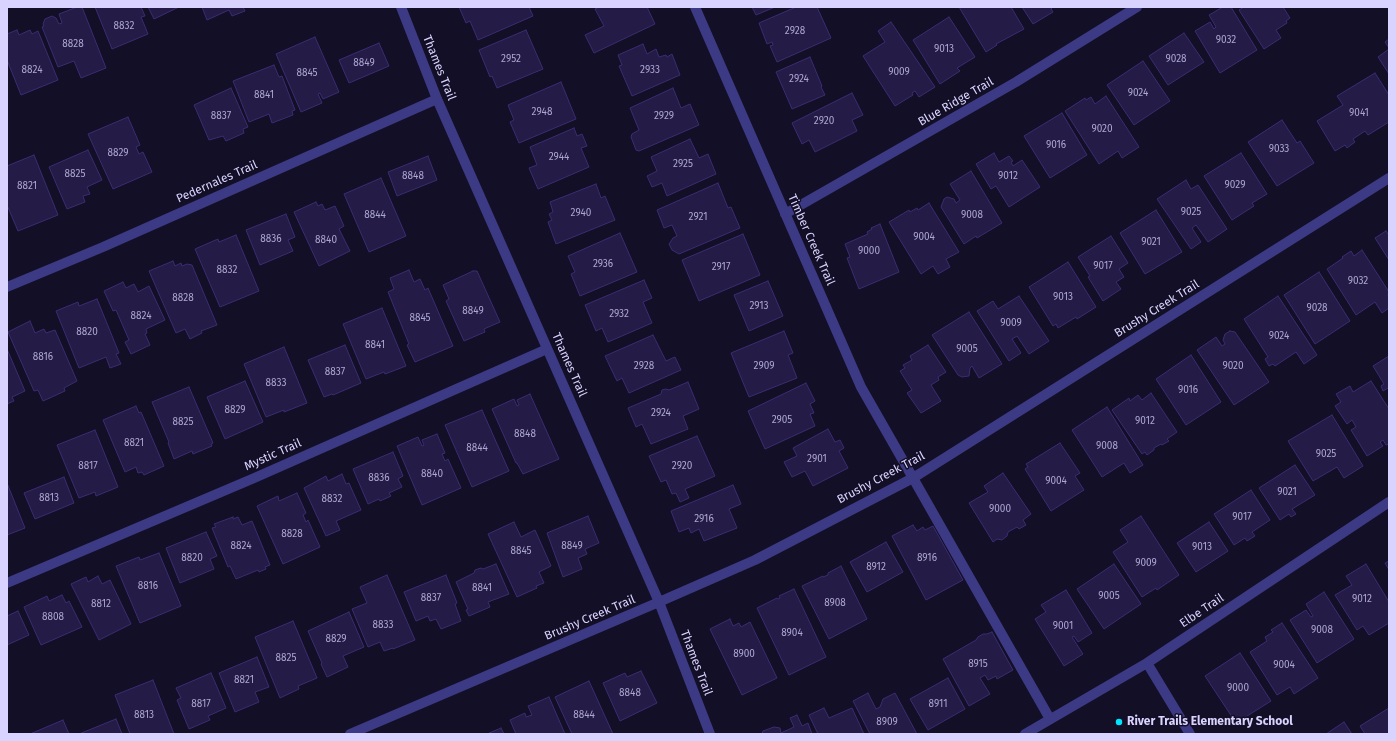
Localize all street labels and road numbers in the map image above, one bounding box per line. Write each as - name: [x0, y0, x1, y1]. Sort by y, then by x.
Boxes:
- street label: Thames Trail: [419, 33, 459, 103]
- street label: Blue Ridge Trail: [916, 75, 996, 129]
- street label: Pedernales Trail: [174, 158, 260, 206]
- street label: Timber Creek Trail: [784, 192, 838, 288]
- street label: Brushy Creek Trail: [1112, 277, 1202, 341]
- street label: Thames Trail: [548, 331, 590, 399]
- street label: Mystic Trail: [242, 436, 304, 474]
- street label: Brushy Creek Trail: [835, 449, 927, 507]
- street label: Elbe Trail: [1177, 591, 1227, 631]
- street label: Brushy Creek Trail: [542, 592, 638, 644]
- street label: Thames Trail: [677, 628, 715, 698]

